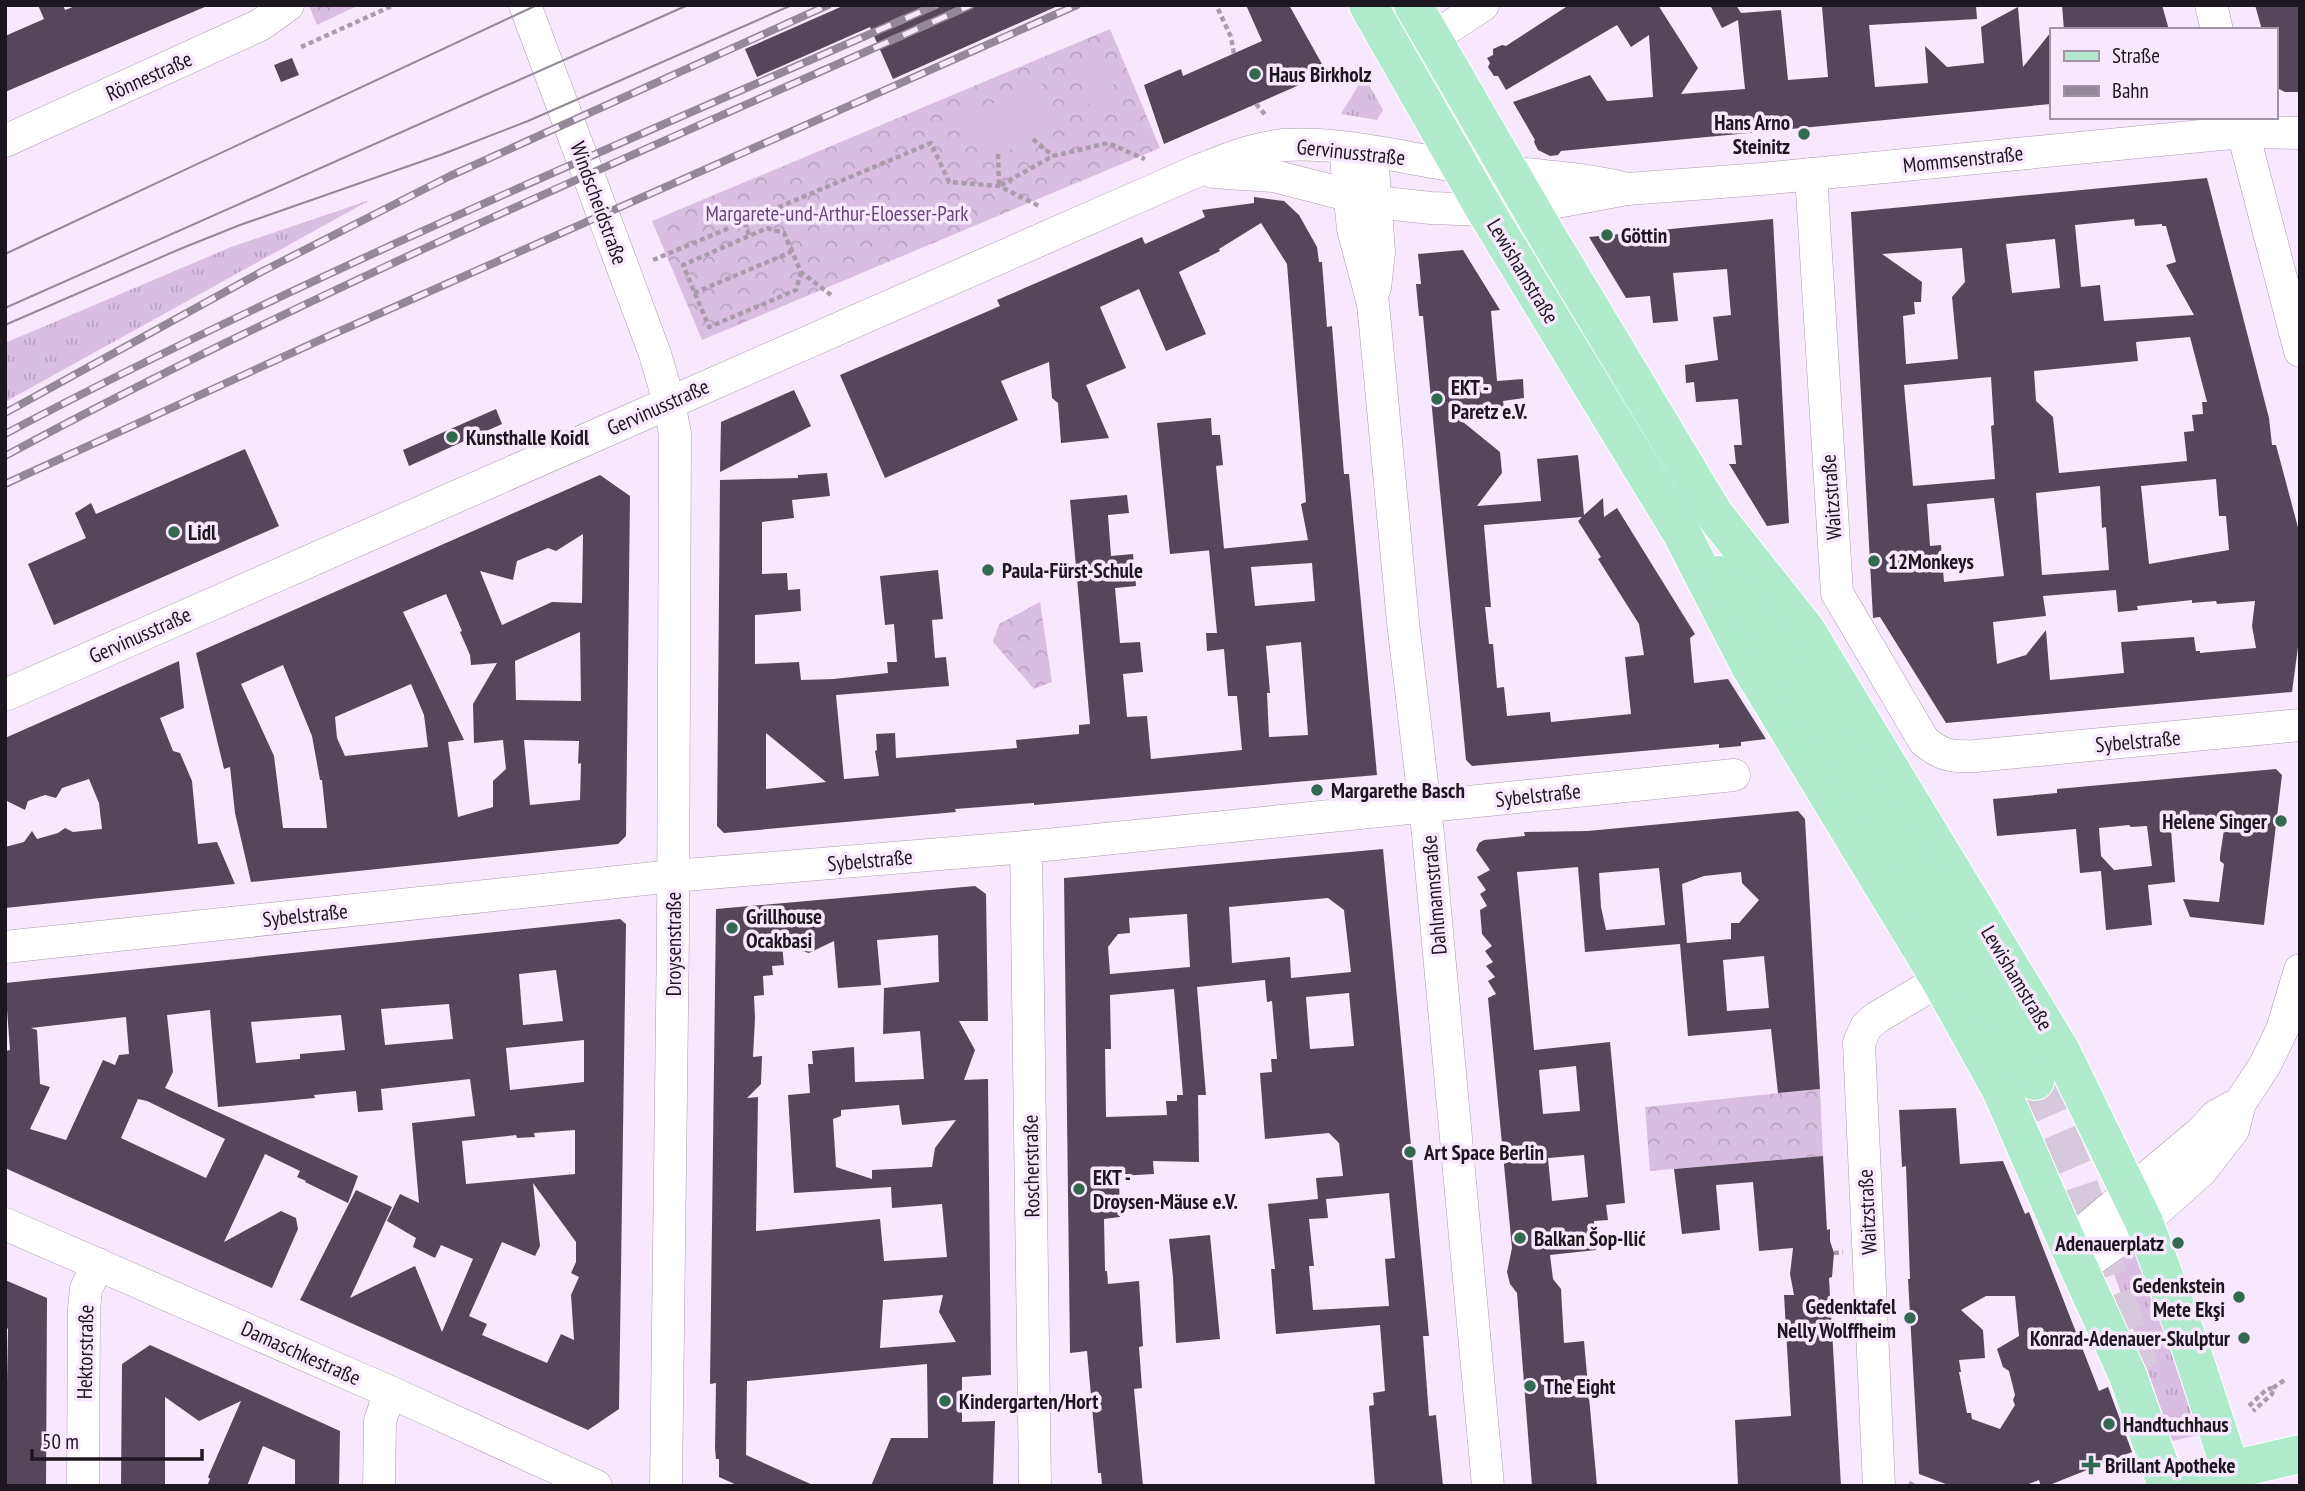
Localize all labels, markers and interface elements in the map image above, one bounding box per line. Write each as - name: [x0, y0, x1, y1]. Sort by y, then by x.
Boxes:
- legend: [2050, 28, 2277, 119]
- text: Straße: [2112, 42, 2160, 69]
- street label: Rönnestraße: [102, 45, 196, 107]
- place label: Haus Birkholz: [1269, 61, 1372, 88]
- marker: Haus Birkholz: [1247, 66, 1263, 82]
- text: Bahn: [2112, 77, 2149, 104]
- place label: Hans Arno Steinitz: [1714, 109, 1790, 160]
- marker: Hans Arno Steinitz: [1796, 126, 1812, 142]
- street label: Gervinusstraße: [1295, 133, 1407, 171]
- street label: Windscheidstraße: [564, 138, 634, 268]
- street label: Mommsenstraße: [1902, 139, 2024, 179]
- park label: Margarete-und-Arthur-Eloesser-Park: [705, 200, 969, 227]
- street label: Lewishamstraße: [1481, 214, 1565, 328]
- place label: Göttin: [1621, 222, 1667, 249]
- marker: Göttin: [1599, 227, 1615, 243]
- street label: Gervinusstraße: [603, 373, 713, 441]
- place label: EKT - Paretz e.V.: [1451, 374, 1528, 425]
- marker: EKT - Paretz e.V.: [1429, 391, 1445, 407]
- place label: Kunsthalle Koidl: [466, 424, 590, 451]
- marker: Kunsthalle Koidl: [444, 429, 460, 445]
- street label: Waitzstraße: [1815, 453, 1847, 541]
- place label: Lidl: [188, 519, 217, 546]
- marker: Lidl: [166, 524, 182, 540]
- place label: 12Monkeys: [1888, 548, 1974, 575]
- marker: 12Monkeys: [1866, 553, 1882, 569]
- place label: Paula-Fürst-Schule: [1002, 557, 1143, 584]
- marker: Paula-Fürst-Schule: [980, 562, 996, 578]
- street label: Gervinusstraße: [85, 601, 195, 669]
- street label: Sybelstraße: [2094, 724, 2182, 758]
- place label: Margarethe Basch: [1331, 777, 1465, 804]
- street label: Sybelstraße: [1494, 777, 1582, 813]
- marker: Margarethe Basch: [1309, 782, 1325, 798]
- place label: Helene Singer: [2162, 808, 2268, 835]
- marker: Helene Singer: [2273, 813, 2289, 829]
- street label: Dahlmannstraße: [1415, 834, 1453, 956]
- street label: Sybelstraße: [826, 843, 914, 877]
- street label: Droysenstraße: [660, 892, 687, 996]
- street label: Sybelstraße: [261, 897, 349, 933]
- place label: Grillhouse Ocakbasi: [746, 903, 822, 954]
- marker: Grillhouse Ocakbasi: [724, 920, 740, 936]
- street label: Lewishamstraße: [1975, 921, 2059, 1035]
- street label: Roscherstraße: [1017, 1115, 1045, 1217]
- place label: Art Space Berlin: [1423, 1139, 1544, 1166]
- marker: Art Space Berlin: [1402, 1144, 1418, 1160]
- place label: EKT - Droysen-Mäuse e.V.: [1093, 1164, 1238, 1215]
- street label: Waitzstraße: [1851, 1169, 1883, 1255]
- marker: EKT - Droysen-Mäuse e.V.: [1071, 1181, 1087, 1197]
- place label: Balkan Šop-Ilić: [1534, 1225, 1646, 1252]
- marker: Balkan Šop-Ilić: [1512, 1230, 1528, 1246]
- place label: Adenauerplatz: [2054, 1230, 2164, 1257]
- marker: Adenauerplatz: [2170, 1235, 2186, 1251]
- place label: Gedenkstein Mete Ekşi: [2132, 1272, 2225, 1323]
- marker: Gedenkstein Mete Ekşi: [2231, 1289, 2247, 1305]
- place label: Gedenktafel Nelly Wolffheim: [1777, 1293, 1897, 1344]
- street label: Hektorstraße: [71, 1305, 99, 1399]
- marker: Gedenktafel Nelly Wolffheim: [1902, 1310, 1918, 1326]
- street label: Damaschkestraße: [237, 1315, 365, 1391]
- place label: Konrad-Adenauer-Skulptur: [2030, 1325, 2231, 1352]
- marker: Konrad-Adenauer-Skulptur: [2236, 1330, 2252, 1346]
- place label: The Eight: [1544, 1373, 1615, 1400]
- marker: The Eight: [1522, 1378, 1538, 1394]
- place label: Kindergarten/Hort: [959, 1388, 1098, 1415]
- marker: Kindergarten/Hort: [937, 1393, 953, 1409]
- place label: Handtuchhaus: [2123, 1411, 2229, 1438]
- marker: Handtuchhaus: [2101, 1416, 2117, 1432]
- scale bar: [32, 1418, 201, 1462]
- text: 50 m: [42, 1428, 79, 1455]
- place label: Brillant Apotheke: [2105, 1452, 2235, 1479]
- marker: Brillant Apotheke: [2083, 1457, 2099, 1473]

